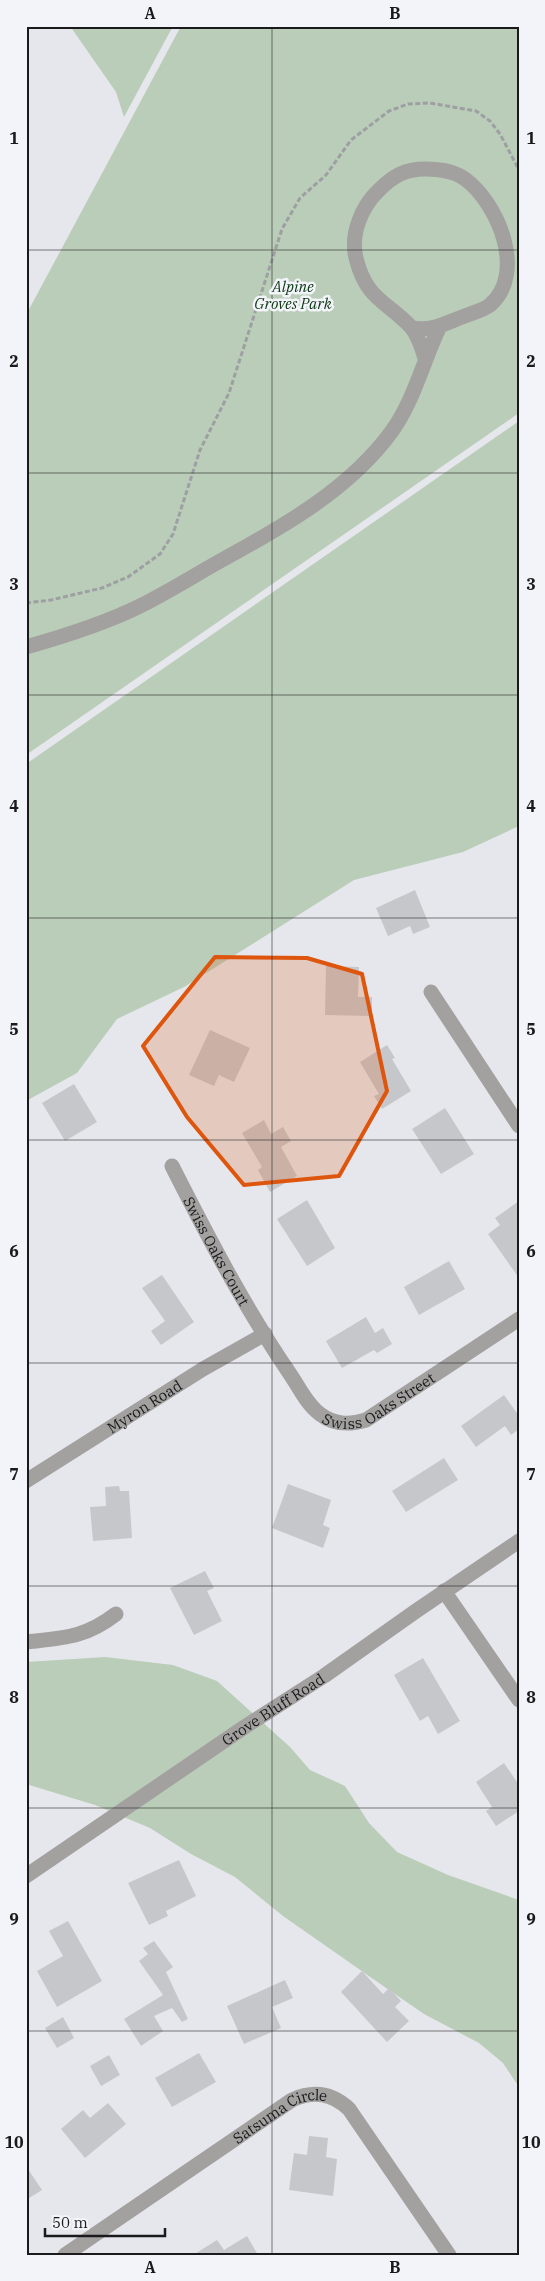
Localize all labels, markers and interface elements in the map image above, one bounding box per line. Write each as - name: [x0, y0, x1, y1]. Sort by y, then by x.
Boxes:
- text: A: [144, 3, 156, 23]
- text: B: [389, 3, 401, 23]
- text: 1: [9, 128, 19, 148]
- text: 1: [526, 128, 536, 148]
- park label: Alpine Groves Park: [254, 277, 332, 313]
- text: 2: [9, 351, 19, 371]
- text: 2: [526, 351, 536, 371]
- text: 3: [9, 574, 19, 594]
- text: 3: [526, 574, 536, 594]
- text: 4: [9, 796, 19, 816]
- text: 4: [526, 796, 536, 816]
- text: 5: [9, 1019, 19, 1039]
- text: 5: [526, 1019, 536, 1039]
- street label: Swiss Oaks Court: [180, 1193, 254, 1309]
- text: 6: [9, 1241, 19, 1261]
- text: 6: [526, 1241, 536, 1261]
- street label: Swiss Oaks Street: [319, 1368, 438, 1433]
- street label: Myron Road: [103, 1375, 185, 1437]
- text: 7: [9, 1464, 19, 1484]
- text: 7: [526, 1464, 536, 1484]
- street label: Grove Bluff Road: [218, 1669, 328, 1749]
- text: 8: [9, 1687, 19, 1707]
- text: 8: [526, 1687, 536, 1707]
- text: 9: [9, 1909, 19, 1929]
- text: 9: [526, 1909, 536, 1929]
- street label: Satsuma Circle: [229, 2085, 329, 2147]
- text: 10: [4, 2132, 24, 2152]
- text: 10: [521, 2132, 541, 2152]
- scale bar: [45, 2206, 165, 2238]
- text: 50 m: [52, 2213, 88, 2232]
- text: A: [144, 2257, 156, 2277]
- text: B: [389, 2257, 401, 2277]

